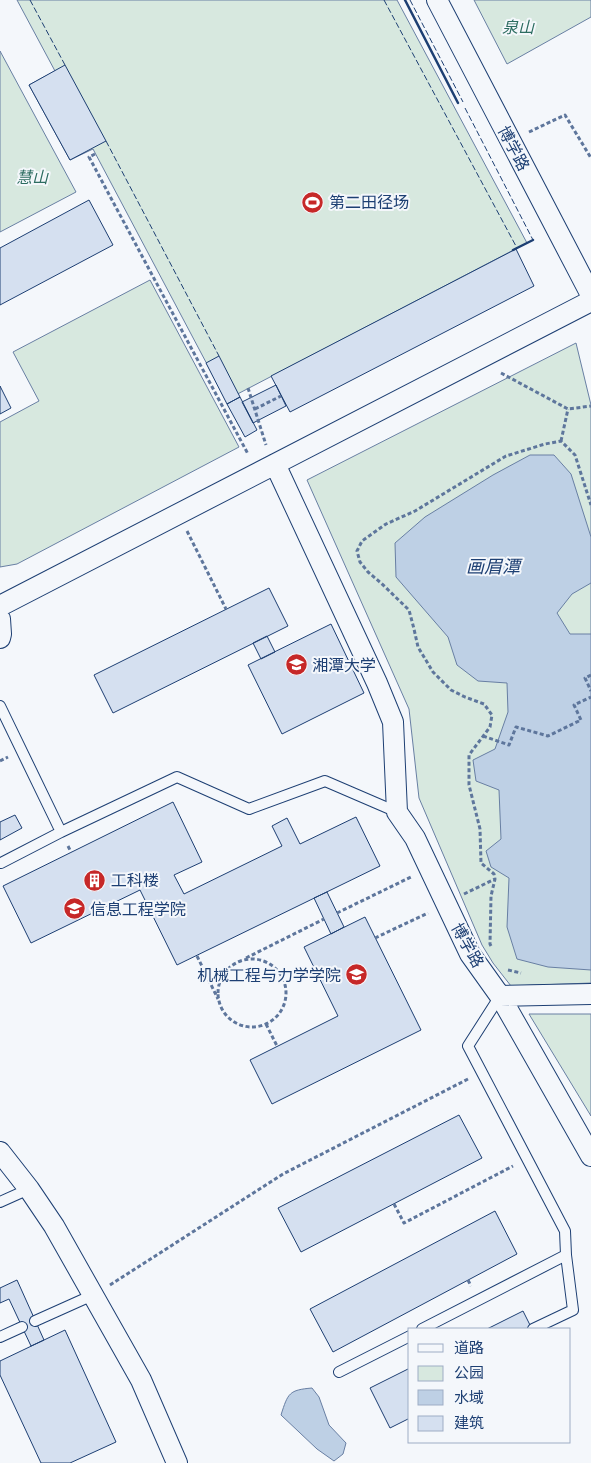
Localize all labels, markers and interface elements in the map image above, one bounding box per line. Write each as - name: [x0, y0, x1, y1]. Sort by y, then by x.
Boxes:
- park label: 泉山: [502, 17, 535, 37]
- street label: 博学路: [494, 122, 534, 174]
- park label: 慧山: [16, 167, 49, 187]
- sports icon: 第二田径场: [301, 190, 325, 214]
- place label: 第二田径场: [329, 192, 409, 212]
- water label: 画眉潭: [466, 556, 523, 578]
- school or university icon: 湘潭大学: [284, 653, 308, 677]
- place label: 湘潭大学: [312, 655, 376, 675]
- building icon: 工科楼: [83, 868, 107, 892]
- place label: 工科楼: [111, 870, 159, 890]
- school or university icon: 信息工程学院: [62, 897, 86, 921]
- place label: 信息工程学院: [90, 899, 186, 919]
- street label: 博学路: [448, 919, 488, 971]
- school or university icon: 机械工程与力学学院: [345, 963, 369, 987]
- place label: 机械工程与力学学院: [197, 965, 341, 985]
- legend: [408, 1328, 571, 1443]
- text: 道路: [454, 1338, 484, 1357]
- text: 公园: [454, 1363, 484, 1382]
- text: 水域: [454, 1388, 484, 1407]
- text: 建筑: [454, 1413, 484, 1432]

